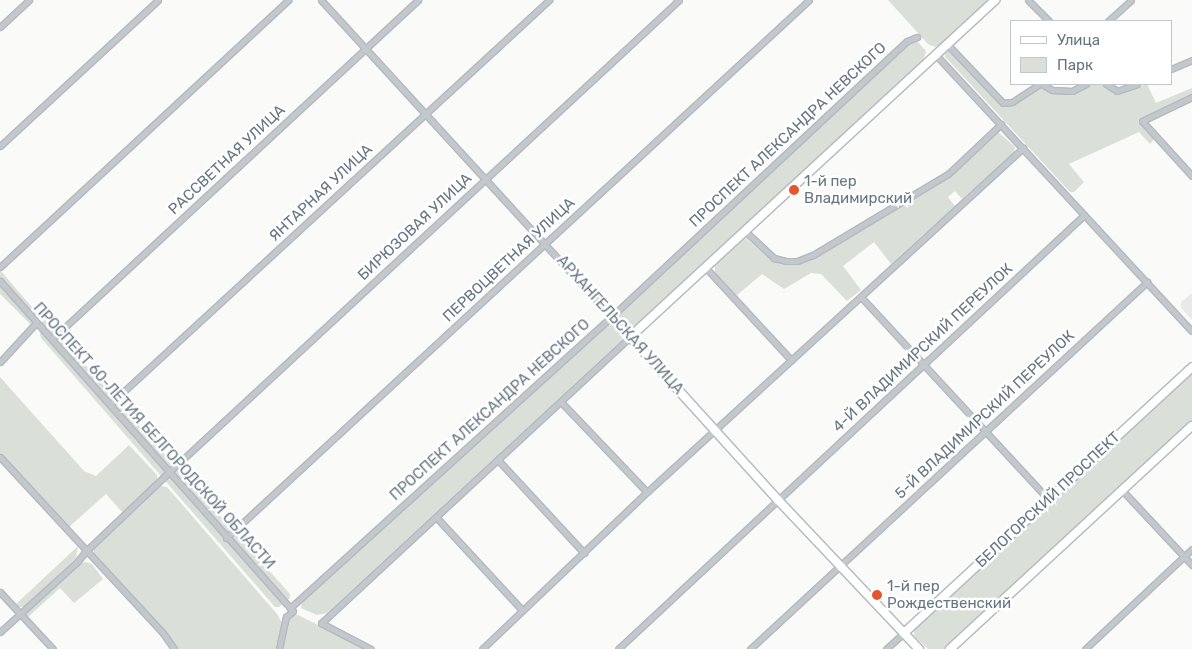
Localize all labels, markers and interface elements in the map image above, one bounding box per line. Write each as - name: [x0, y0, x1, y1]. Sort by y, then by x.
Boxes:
- legend: [1010, 20, 1172, 85]
- text: Улица: [1057, 31, 1100, 49]
- street label: ПРОСПЕКТ АЛЕКСАНДРА НЕВСКОГО: [686, 39, 890, 231]
- text: Парк: [1057, 56, 1093, 74]
- street label: РАССВЕТНАЯ УЛИЦА: [165, 101, 289, 219]
- street label: ЯНТАРНАЯ УЛИЦА: [266, 141, 376, 245]
- street label: БИРЮЗОВАЯ УЛИЦА: [354, 170, 476, 284]
- place label: 1-й пер Владимирский: [804, 172, 912, 207]
- marker: 1-й пер Владимирский: [788, 184, 800, 196]
- street label: ПЕРВОЦВЕТНАЯ УЛИЦА: [439, 194, 579, 326]
- street label: АРХАНГЕЛЬСКАЯ УЛИЦА: [553, 252, 687, 398]
- street label: 4-Й ВЛАДИМИРСКИЙ ПЕРЕУЛОК: [829, 260, 1017, 436]
- street label: ПРОСПЕКТ 60-ЛЕТИЯ БЕЛГОРОДСКОЙ ОБЛАСТИ: [29, 299, 279, 573]
- street label: ПРОСПЕКТ АЛЕКСАНДРА НЕВСКОГО: [386, 315, 594, 505]
- street label: 5-Й ВЛАДИМИРСКИЙ ПЕРЕУЛОК: [892, 327, 1078, 503]
- street label: БЕЛОГОРСКИЙ ПРОСПЕКТ: [972, 428, 1124, 572]
- place label: 1-й пер Рождественский: [887, 577, 1011, 612]
- marker: 1-й пер Рождественский: [871, 589, 883, 601]

